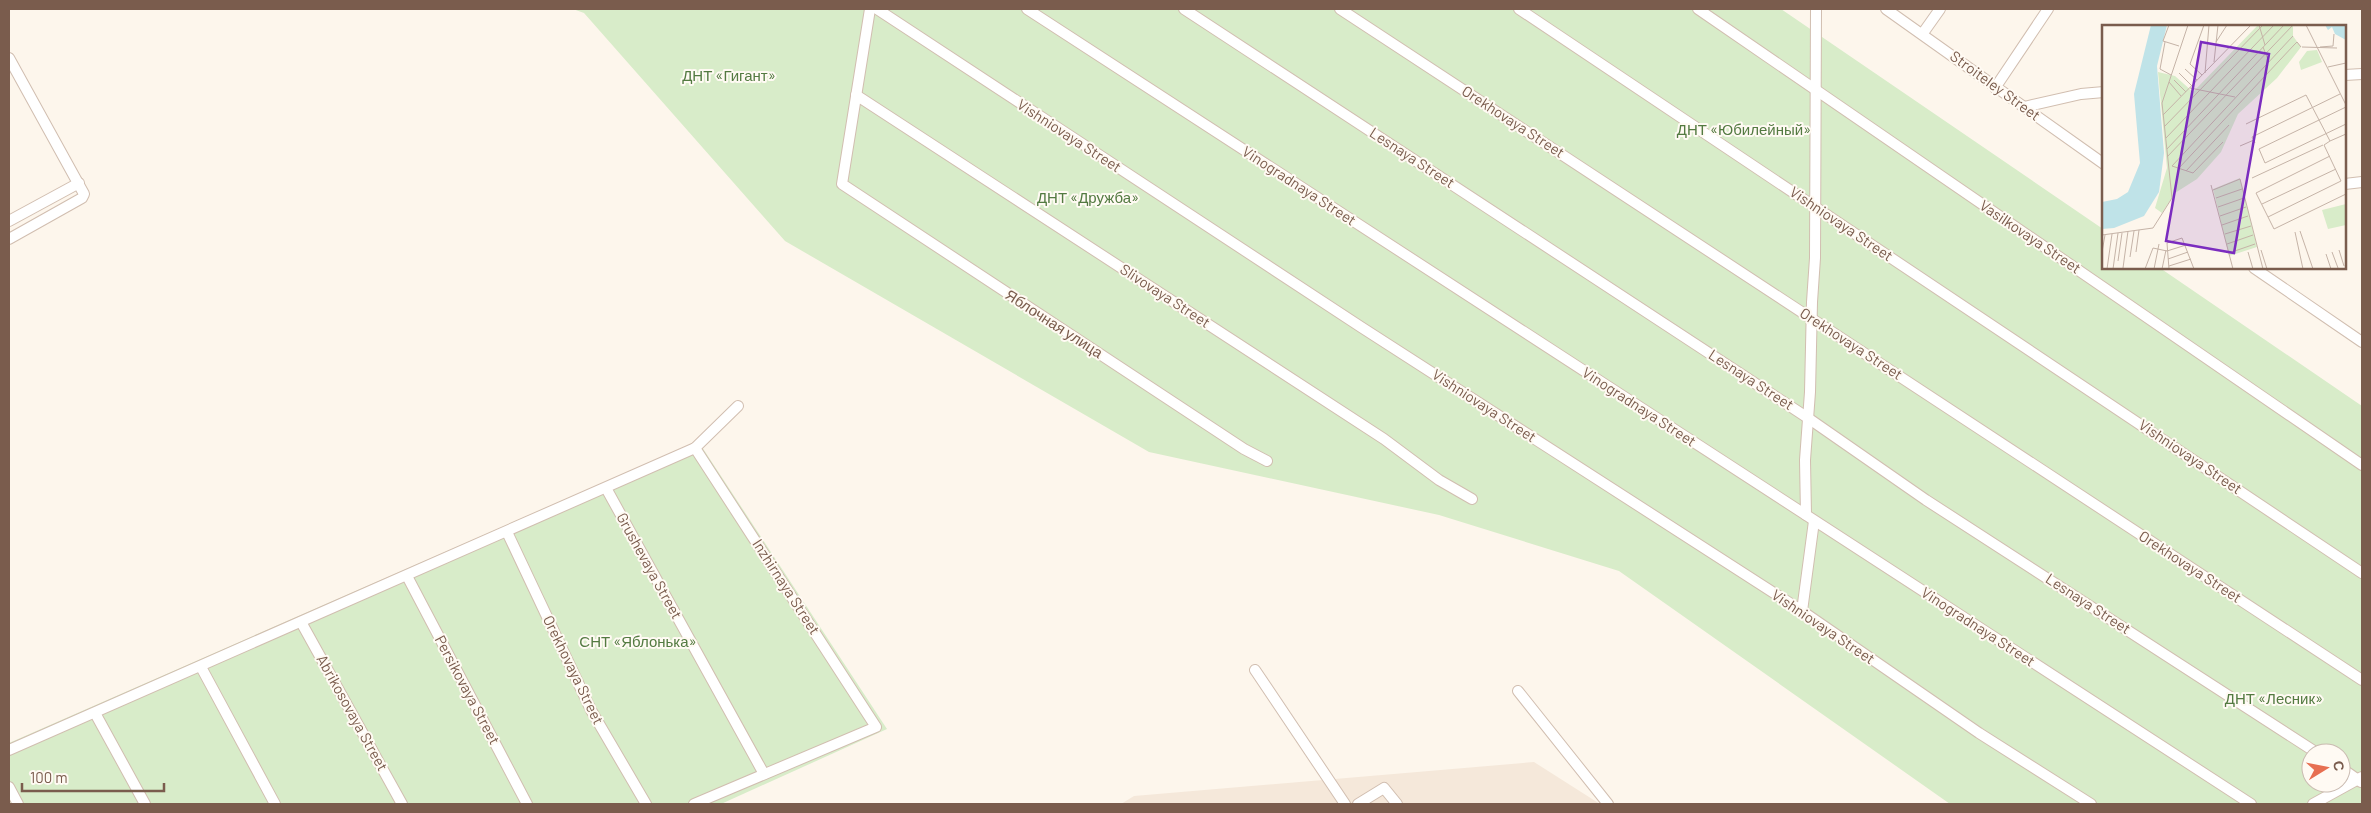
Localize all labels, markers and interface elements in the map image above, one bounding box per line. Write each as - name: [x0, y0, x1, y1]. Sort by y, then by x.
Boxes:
- inset map: [2102, 25, 2346, 269]
- street label: Stroiteley Street: [1947, 46, 2044, 124]
- park label: ДНТ «Гигант»: [682, 66, 776, 84]
- street label: Orekhovaya Street: [1459, 81, 1568, 161]
- street label: Vishniovaya Street: [1014, 95, 1125, 176]
- park label: ДНТ «Юбилейный»: [1677, 120, 1811, 138]
- street label: Lesnaya Street: [1367, 123, 1458, 191]
- street label: Vinogradnaya Street: [1239, 142, 1360, 229]
- street label: Vishniovaya Street: [1787, 182, 1897, 264]
- park label: ДНТ «Дружба»: [1037, 188, 1139, 206]
- street label: Vasilkovaya Street: [1976, 196, 2085, 277]
- street label: Slivovaya Street: [1117, 259, 1214, 331]
- street label: Яблочная улица: [1002, 285, 1107, 362]
- street label: Orekhovaya Street: [1797, 303, 1906, 383]
- street label: Lesnaya Street: [1706, 345, 1797, 413]
- street label: Vinogradnaya Street: [1579, 363, 1700, 450]
- street label: Vishniovaya Street: [1429, 365, 1540, 446]
- street label: Vishniovaya Street: [2136, 415, 2246, 497]
- street label: Grushevaya Street: [613, 509, 686, 622]
- street label: Orekhovaya Street: [2136, 526, 2245, 606]
- street label: Inzhirnaya Street: [749, 535, 824, 638]
- street label: Lesnaya Street: [2043, 569, 2134, 637]
- street label: Vinogradnaya Street: [1918, 583, 2039, 670]
- street label: Vishniovaya Street: [1769, 585, 1879, 667]
- street label: Orekhovaya Street: [540, 612, 608, 727]
- street label: Persikovaya Street: [432, 632, 504, 747]
- park label: СНТ «Яблонька»: [579, 632, 697, 650]
- street label: Abrikosovaya Street: [313, 651, 392, 774]
- park label: ДНТ «Лесник»: [2225, 689, 2323, 707]
- north arrow: [2301, 743, 2351, 793]
- text: С: [2330, 759, 2349, 772]
- scale bar: [22, 760, 165, 792]
- text: 100 m: [30, 768, 68, 786]

